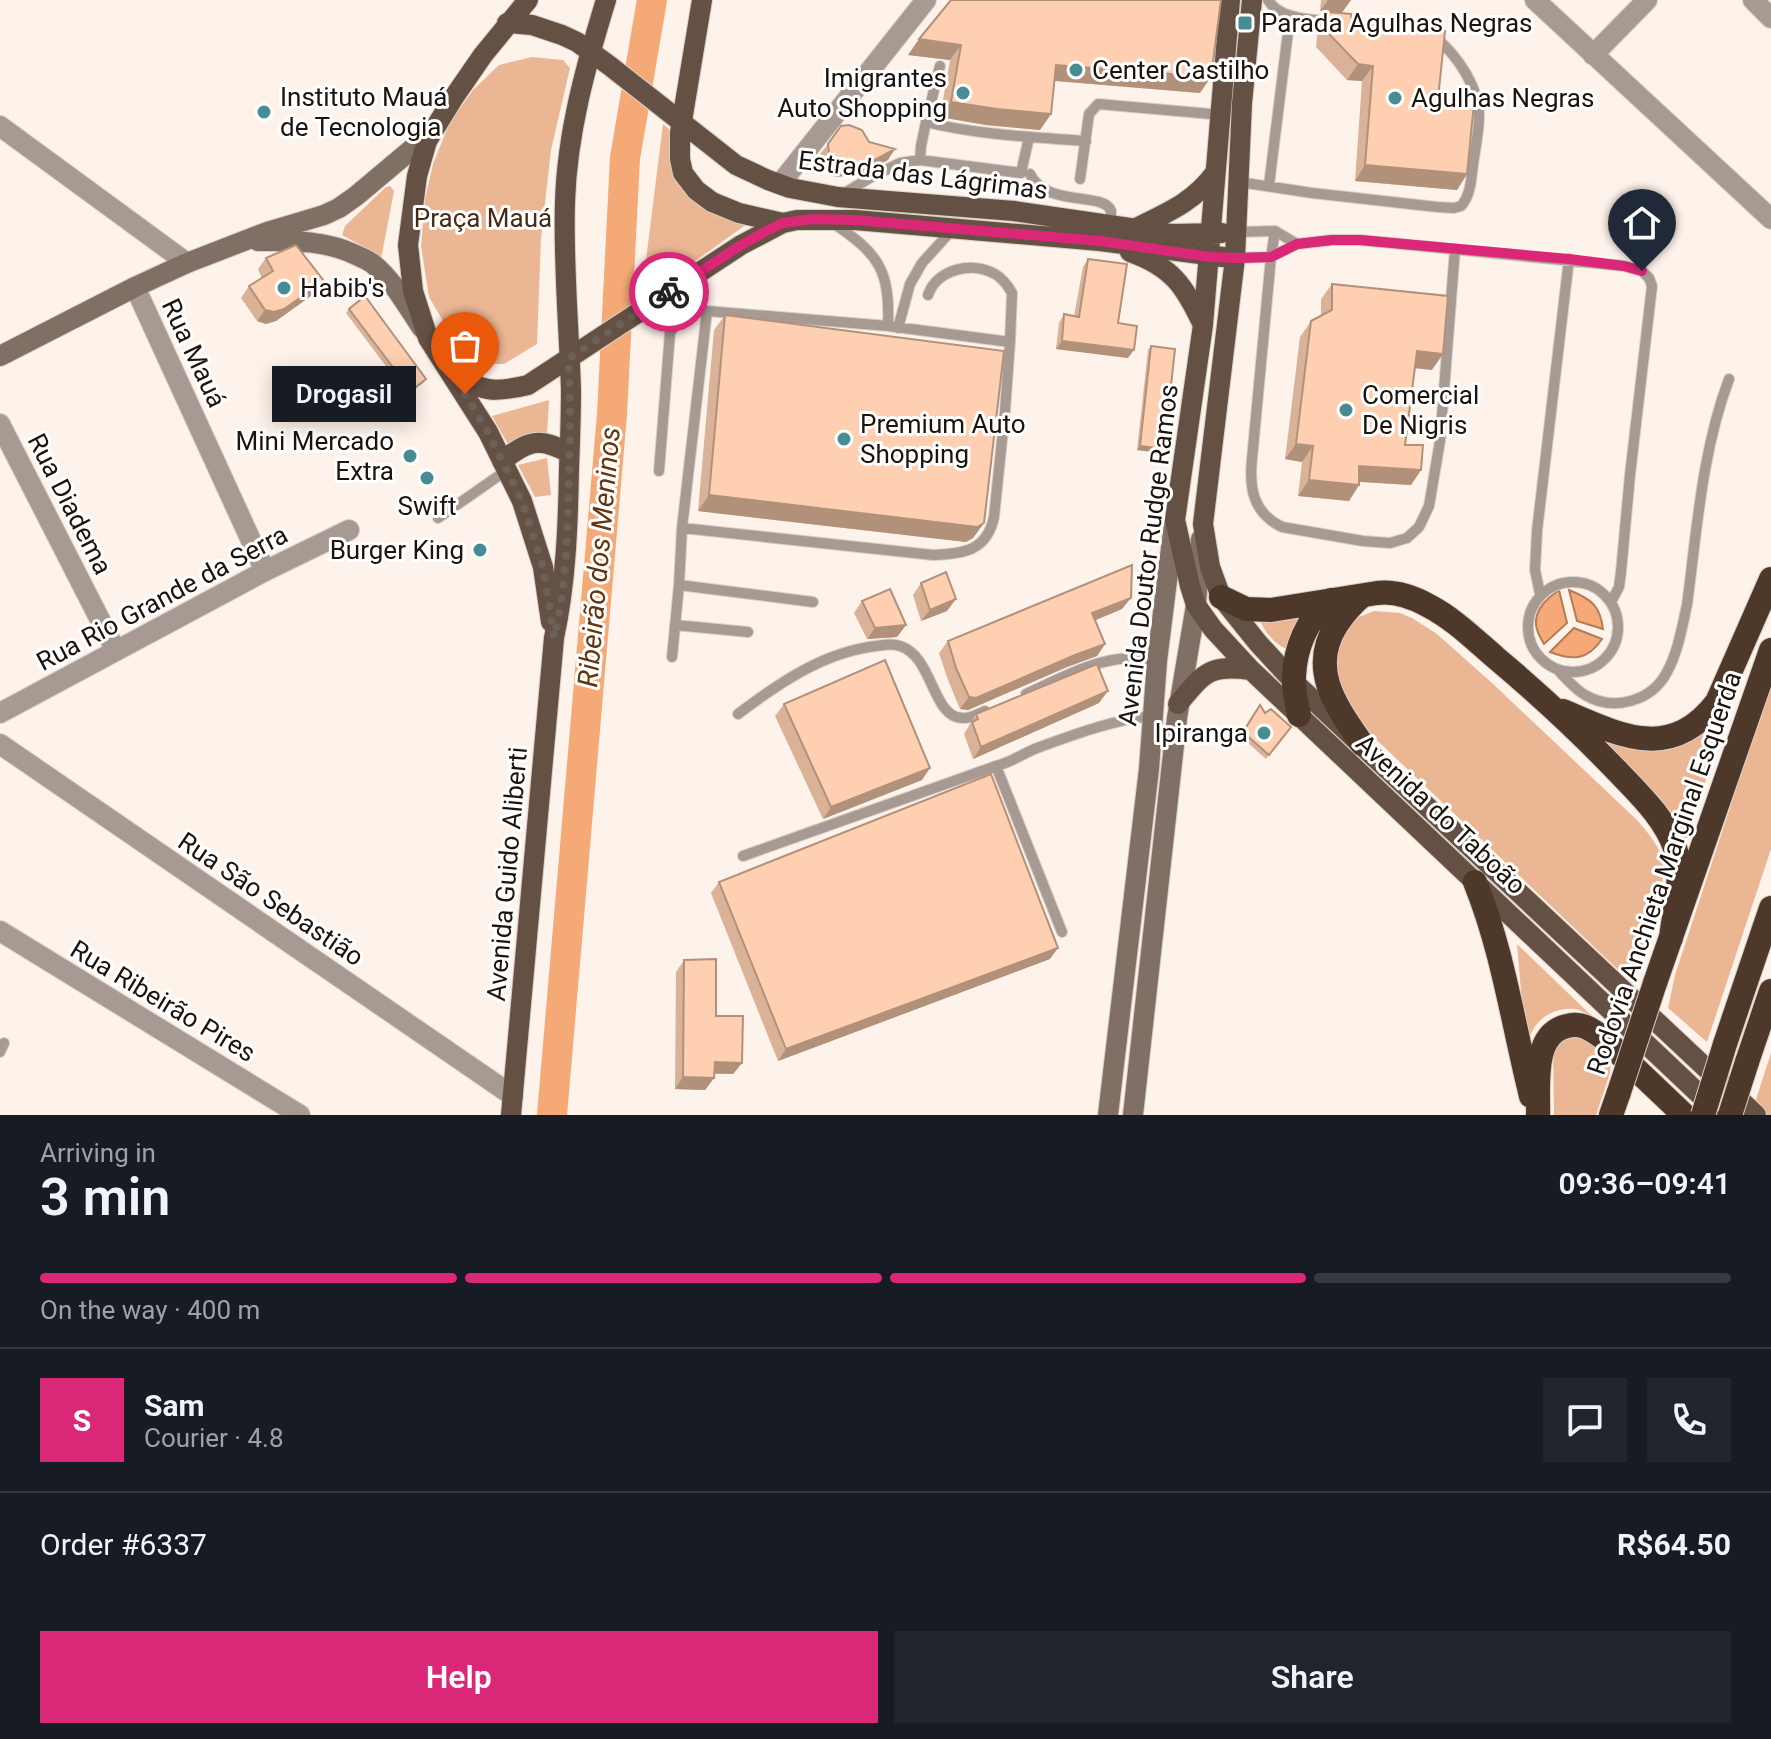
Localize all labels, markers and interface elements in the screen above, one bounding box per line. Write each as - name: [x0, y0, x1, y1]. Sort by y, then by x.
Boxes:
- place label: Parada Agulhas Negras: [1261, 8, 1532, 38]
- marker: Parada Agulhas Negras: [1236, 14, 1254, 32]
- place label: Center Castilho: [1092, 55, 1269, 85]
- marker: Center Castilho: [1067, 61, 1085, 79]
- place label: Imigrantes Auto Shopping: [777, 63, 947, 123]
- place label: Instituto Mauá de Tecnologia: [280, 82, 447, 142]
- place label: Agulhas Negras: [1411, 83, 1594, 113]
- marker: Imigrantes Auto Shopping: [954, 84, 972, 102]
- marker: Agulhas Negras: [1386, 89, 1404, 107]
- marker: Instituto Mauá de Tecnologia: [255, 103, 273, 121]
- street label: Estrada das Lágrimas: [796, 145, 1050, 205]
- pin: [1608, 189, 1676, 271]
- icon: home: [1620, 201, 1664, 245]
- park label: Praça Mauá: [414, 203, 552, 233]
- courier: [629, 252, 709, 332]
- icon: bike: [647, 270, 691, 314]
- place label: Habib's: [300, 273, 385, 303]
- marker: Habib's: [275, 279, 293, 297]
- street label: Rua Mauá: [156, 294, 232, 412]
- pin: [431, 312, 499, 394]
- icon: bag: [443, 324, 487, 368]
- callout: Drogasil: [273, 366, 417, 422]
- text: Drogasil: [296, 379, 392, 409]
- place label: Comercial De Nigris: [1362, 380, 1479, 440]
- street label: Avenida Doutor Rudge Ramos: [1112, 382, 1184, 728]
- marker: Comercial De Nigris: [1337, 401, 1355, 419]
- place label: Premium Auto Shopping: [860, 409, 1026, 469]
- water label: Ribeirão dos Meninos: [571, 425, 627, 689]
- place label: Mini Mercado Extra: [236, 426, 394, 486]
- street label: Rua Diadema: [22, 429, 118, 579]
- marker: Premium Auto Shopping: [835, 430, 853, 448]
- marker: Mini Mercado Extra: [401, 447, 419, 465]
- marker: Swift: [418, 469, 436, 487]
- place label: Swift: [398, 491, 456, 521]
- street label: Rua Rio Grande da Serra: [31, 519, 293, 677]
- place label: Burger King: [330, 535, 464, 565]
- marker: Burger King: [471, 541, 489, 559]
- street label: Rodovia Anchieta Marginal Esquerda: [1581, 668, 1747, 1078]
- place label: Ipiranga: [1154, 718, 1248, 748]
- marker: Ipiranga: [1255, 724, 1273, 742]
- street label: Avenida do Taboão: [1350, 728, 1532, 900]
- street label: Avenida Guido Aliberti: [481, 746, 533, 1002]
- street label: Rua São Sebastião: [173, 826, 369, 972]
- street label: Rua Ribeirão Pires: [65, 934, 261, 1068]
- text: Arriving in: [40, 1138, 156, 1168]
- text: 09:36–09:41: [1558, 1166, 1731, 1201]
- text: 3 min: [40, 1167, 170, 1228]
- text: On the way · 400 m: [40, 1295, 260, 1325]
- button: chat: [1543, 1378, 1627, 1462]
- button: phone: [1647, 1378, 1731, 1462]
- text: Sam: [144, 1388, 205, 1423]
- text: S: [73, 1403, 91, 1438]
- text: Courier · 4.8: [144, 1423, 284, 1453]
- text: Order #6337: [40, 1527, 207, 1562]
- text: R$64.50: [1617, 1527, 1731, 1562]
- button: Help: [40, 1631, 878, 1723]
- button: Share: [894, 1631, 1731, 1723]

